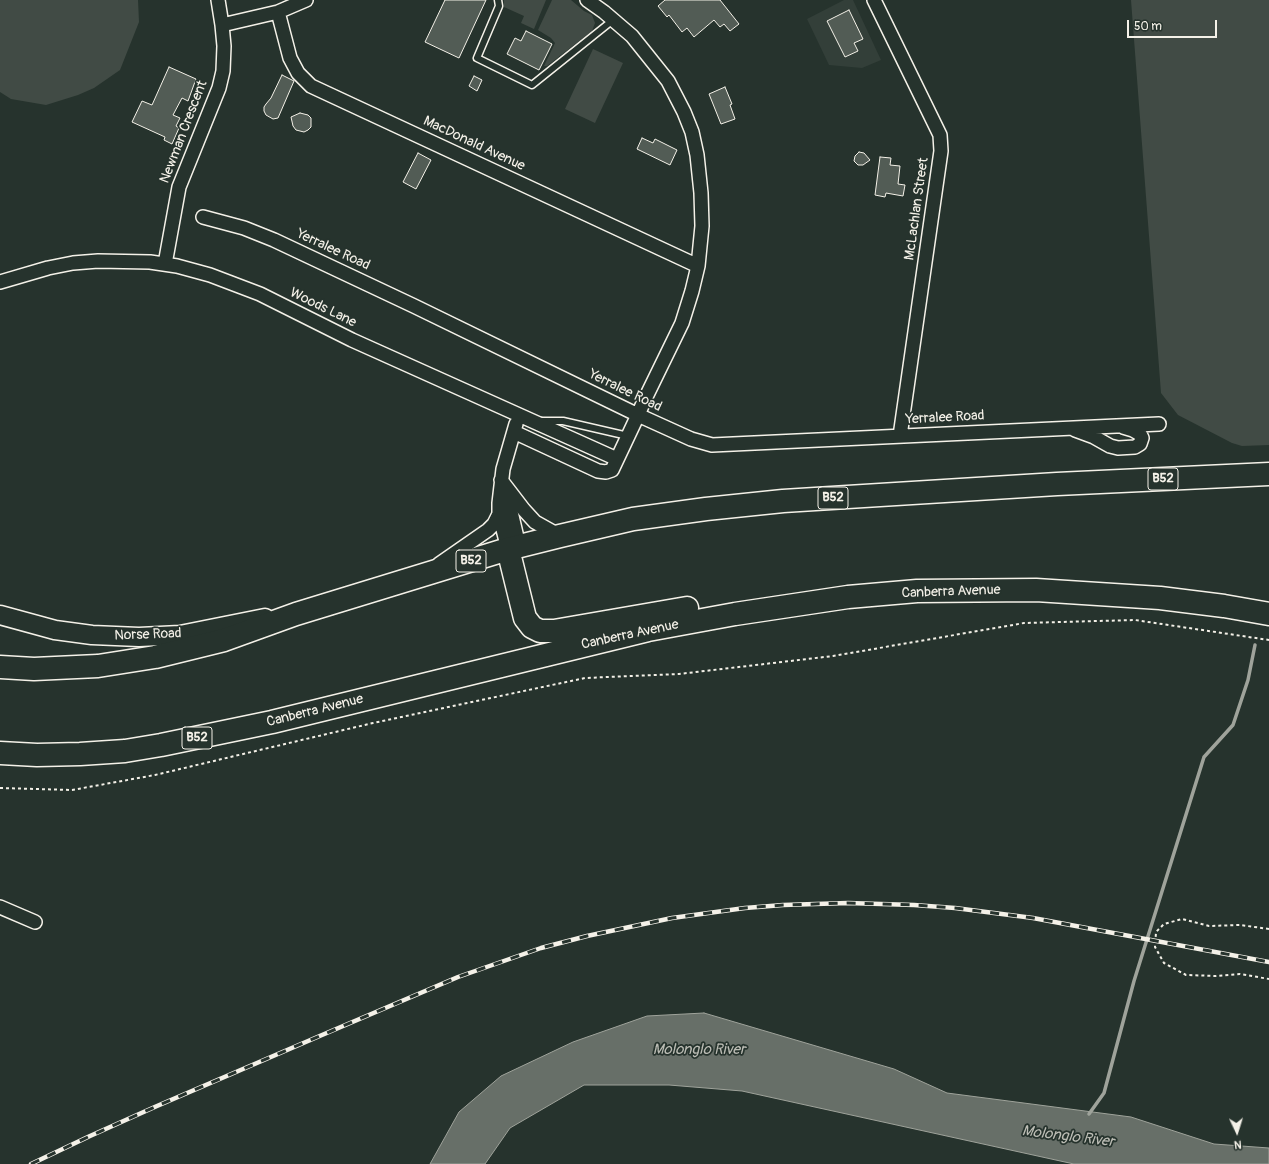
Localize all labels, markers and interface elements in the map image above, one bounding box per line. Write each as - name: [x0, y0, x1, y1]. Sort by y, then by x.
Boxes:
- scale bar: [1129, 12, 1219, 38]
- text: 50 m: [1134, 19, 1162, 34]
- street label: Newman Crescent: [157, 78, 211, 186]
- street label: MacDonald Avenue: [420, 113, 528, 175]
- street label: McLachlan Street: [901, 157, 933, 261]
- street label: Yerralee Road: [294, 226, 372, 274]
- street label: Woods Lane: [287, 285, 359, 331]
- street label: Yerralee Road: [586, 366, 664, 416]
- street label: Yerralee Road: [905, 408, 985, 428]
- road number: B52: [1148, 468, 1178, 490]
- road number: B52: [818, 487, 848, 509]
- road number: B52: [456, 550, 486, 572]
- street label: Canberra Avenue: [901, 582, 1001, 602]
- street label: Canberra Avenue: [580, 616, 680, 654]
- street label: Norse Road: [114, 625, 182, 645]
- street label: Canberra Avenue: [265, 691, 365, 731]
- road number: B52: [182, 727, 212, 749]
- water label: Molonglo River: [653, 1041, 745, 1059]
- north arrow: [1217, 1112, 1257, 1152]
- water label: Molonglo River: [1021, 1122, 1115, 1152]
- text: N: [1234, 1138, 1242, 1151]

